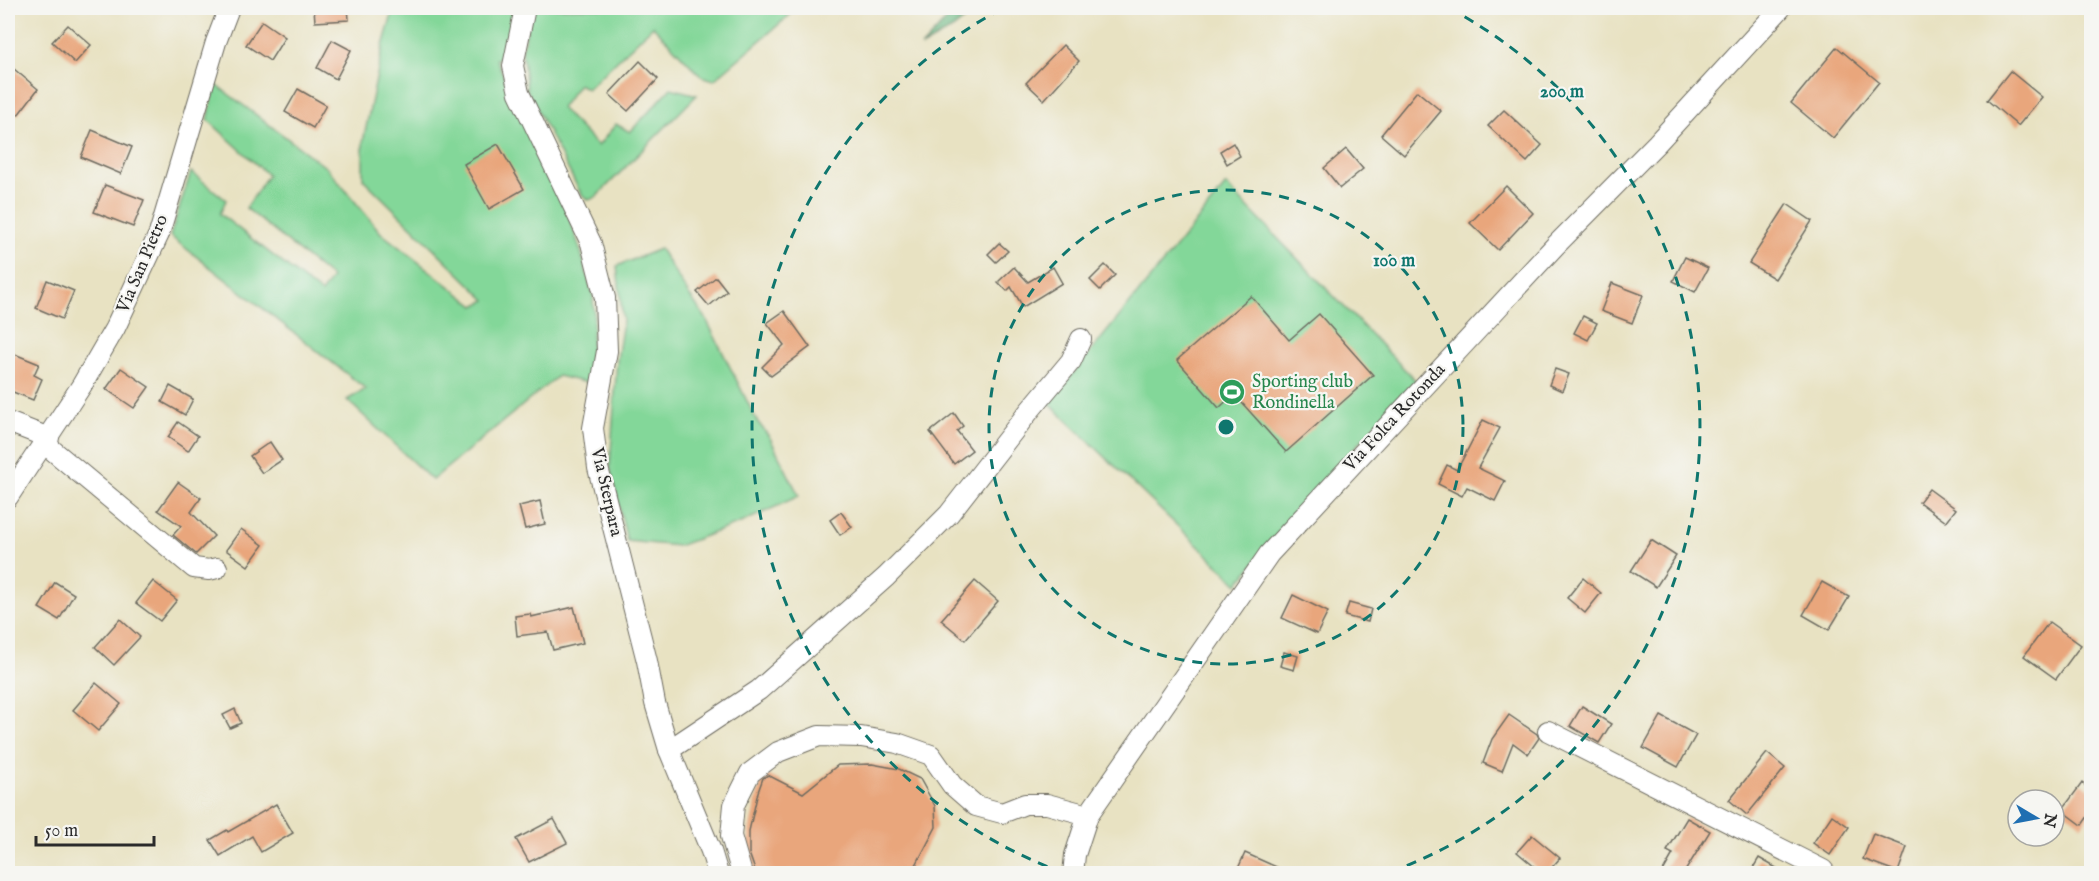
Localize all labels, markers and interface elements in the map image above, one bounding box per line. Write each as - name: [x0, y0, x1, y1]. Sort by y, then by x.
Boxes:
- text: 200 m: [1540, 81, 1584, 104]
- street label: Via San Pietro: [112, 211, 174, 318]
- text: 100 m: [1373, 250, 1415, 273]
- street label: Via Folca Rotonda: [1338, 359, 1451, 478]
- place label: Sporting club Rondinella: [1252, 371, 1353, 415]
- sports icon: Sporting club Rondinella: [1217, 377, 1247, 407]
- centre of rings: [1216, 417, 1236, 437]
- street label: Via Sterpara: [584, 444, 627, 539]
- north arrow: [2006, 788, 2066, 848]
- scale bar: [36, 809, 154, 847]
- text: N: [2038, 811, 2060, 829]
- text: 50 m: [45, 820, 78, 843]

